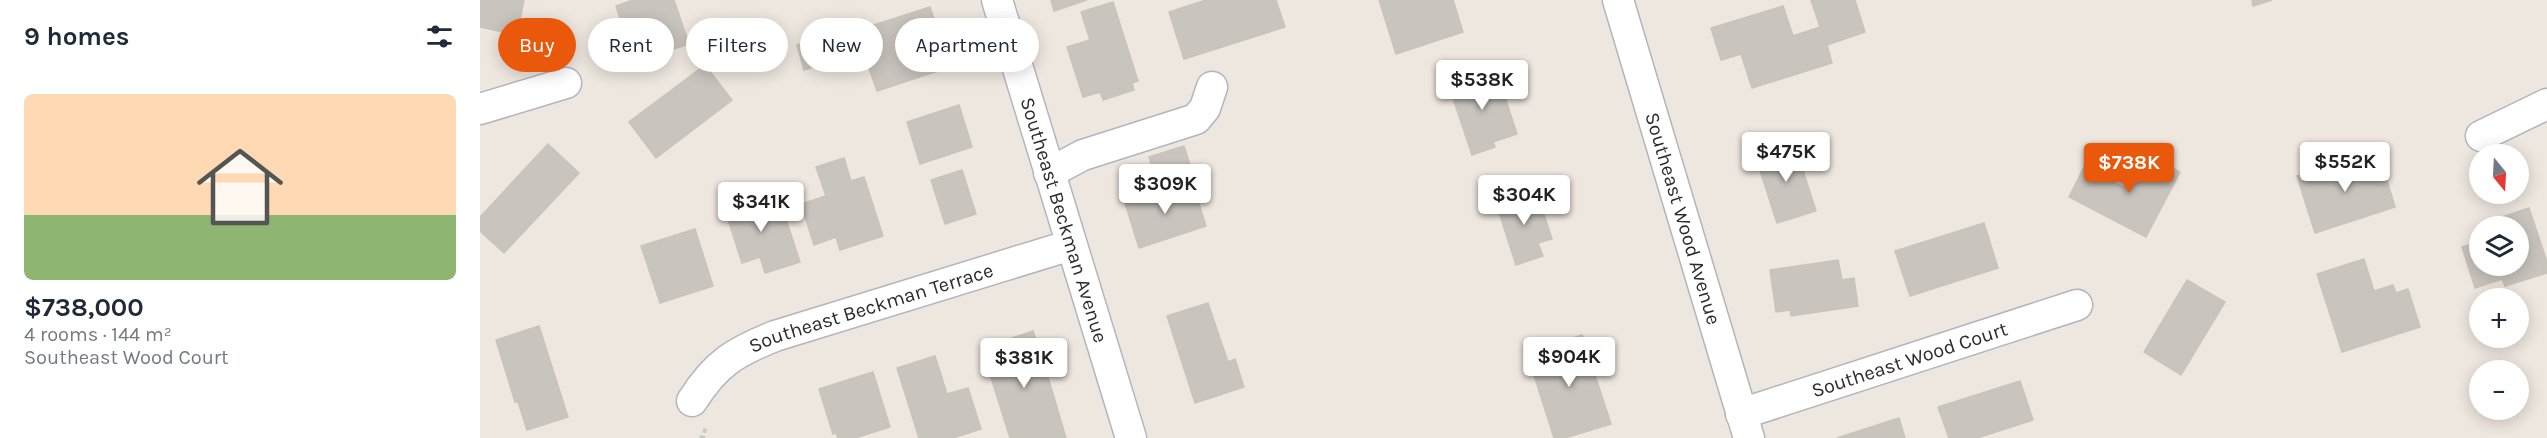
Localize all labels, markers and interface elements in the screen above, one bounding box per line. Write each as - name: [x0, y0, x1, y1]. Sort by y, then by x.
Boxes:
- chip: Buy: [498, 18, 576, 72]
- chip: Rent: [588, 18, 674, 72]
- chip: Filters: [686, 18, 788, 72]
- chip: New: [800, 18, 883, 72]
- chip: Apartment: [895, 18, 1039, 72]
- icon: filters: [423, 20, 456, 53]
- text: 9 homes: [24, 21, 130, 52]
- pin: $538K: [1440, 60, 1524, 111]
- text: $538K: [1450, 68, 1514, 91]
- street label: Southeast Beckman Avenue: [1015, 94, 1112, 346]
- street label: Southeast Wood Avenue: [1640, 110, 1725, 327]
- pin: $475K: [1744, 132, 1828, 183]
- icon: home: [186, 133, 294, 241]
- text: $475K: [1756, 140, 1816, 163]
- pin: $552K: [2303, 142, 2387, 193]
- pin: $738K: [2087, 143, 2171, 194]
- north arrow: [2469, 144, 2529, 204]
- map controls: [2469, 144, 2529, 420]
- text: $552K: [2314, 150, 2376, 173]
- text: $738K: [2098, 151, 2160, 174]
- pin: $309K: [1123, 164, 1207, 215]
- text: $309K: [1133, 172, 1197, 195]
- pin: $304K: [1482, 175, 1566, 226]
- pin: $341K: [719, 182, 803, 233]
- text: $304K: [1492, 183, 1556, 206]
- text: $341K: [732, 190, 790, 213]
- button: layers: [2469, 216, 2529, 276]
- street label: Southeast Beckman Terrace: [745, 259, 996, 358]
- button: +: [2469, 288, 2529, 348]
- text: $738,000: [24, 292, 144, 323]
- street label: Southeast Wood Court: [1809, 317, 2011, 402]
- text: 4 rooms · 144 m²: [24, 323, 172, 346]
- pin: $904K: [1527, 337, 1611, 388]
- pin: $381K: [982, 338, 1066, 389]
- text: $904K: [1537, 345, 1601, 368]
- text: Southeast Wood Court: [24, 346, 229, 369]
- text: $381K: [994, 346, 1054, 369]
- button: −: [2469, 360, 2529, 420]

